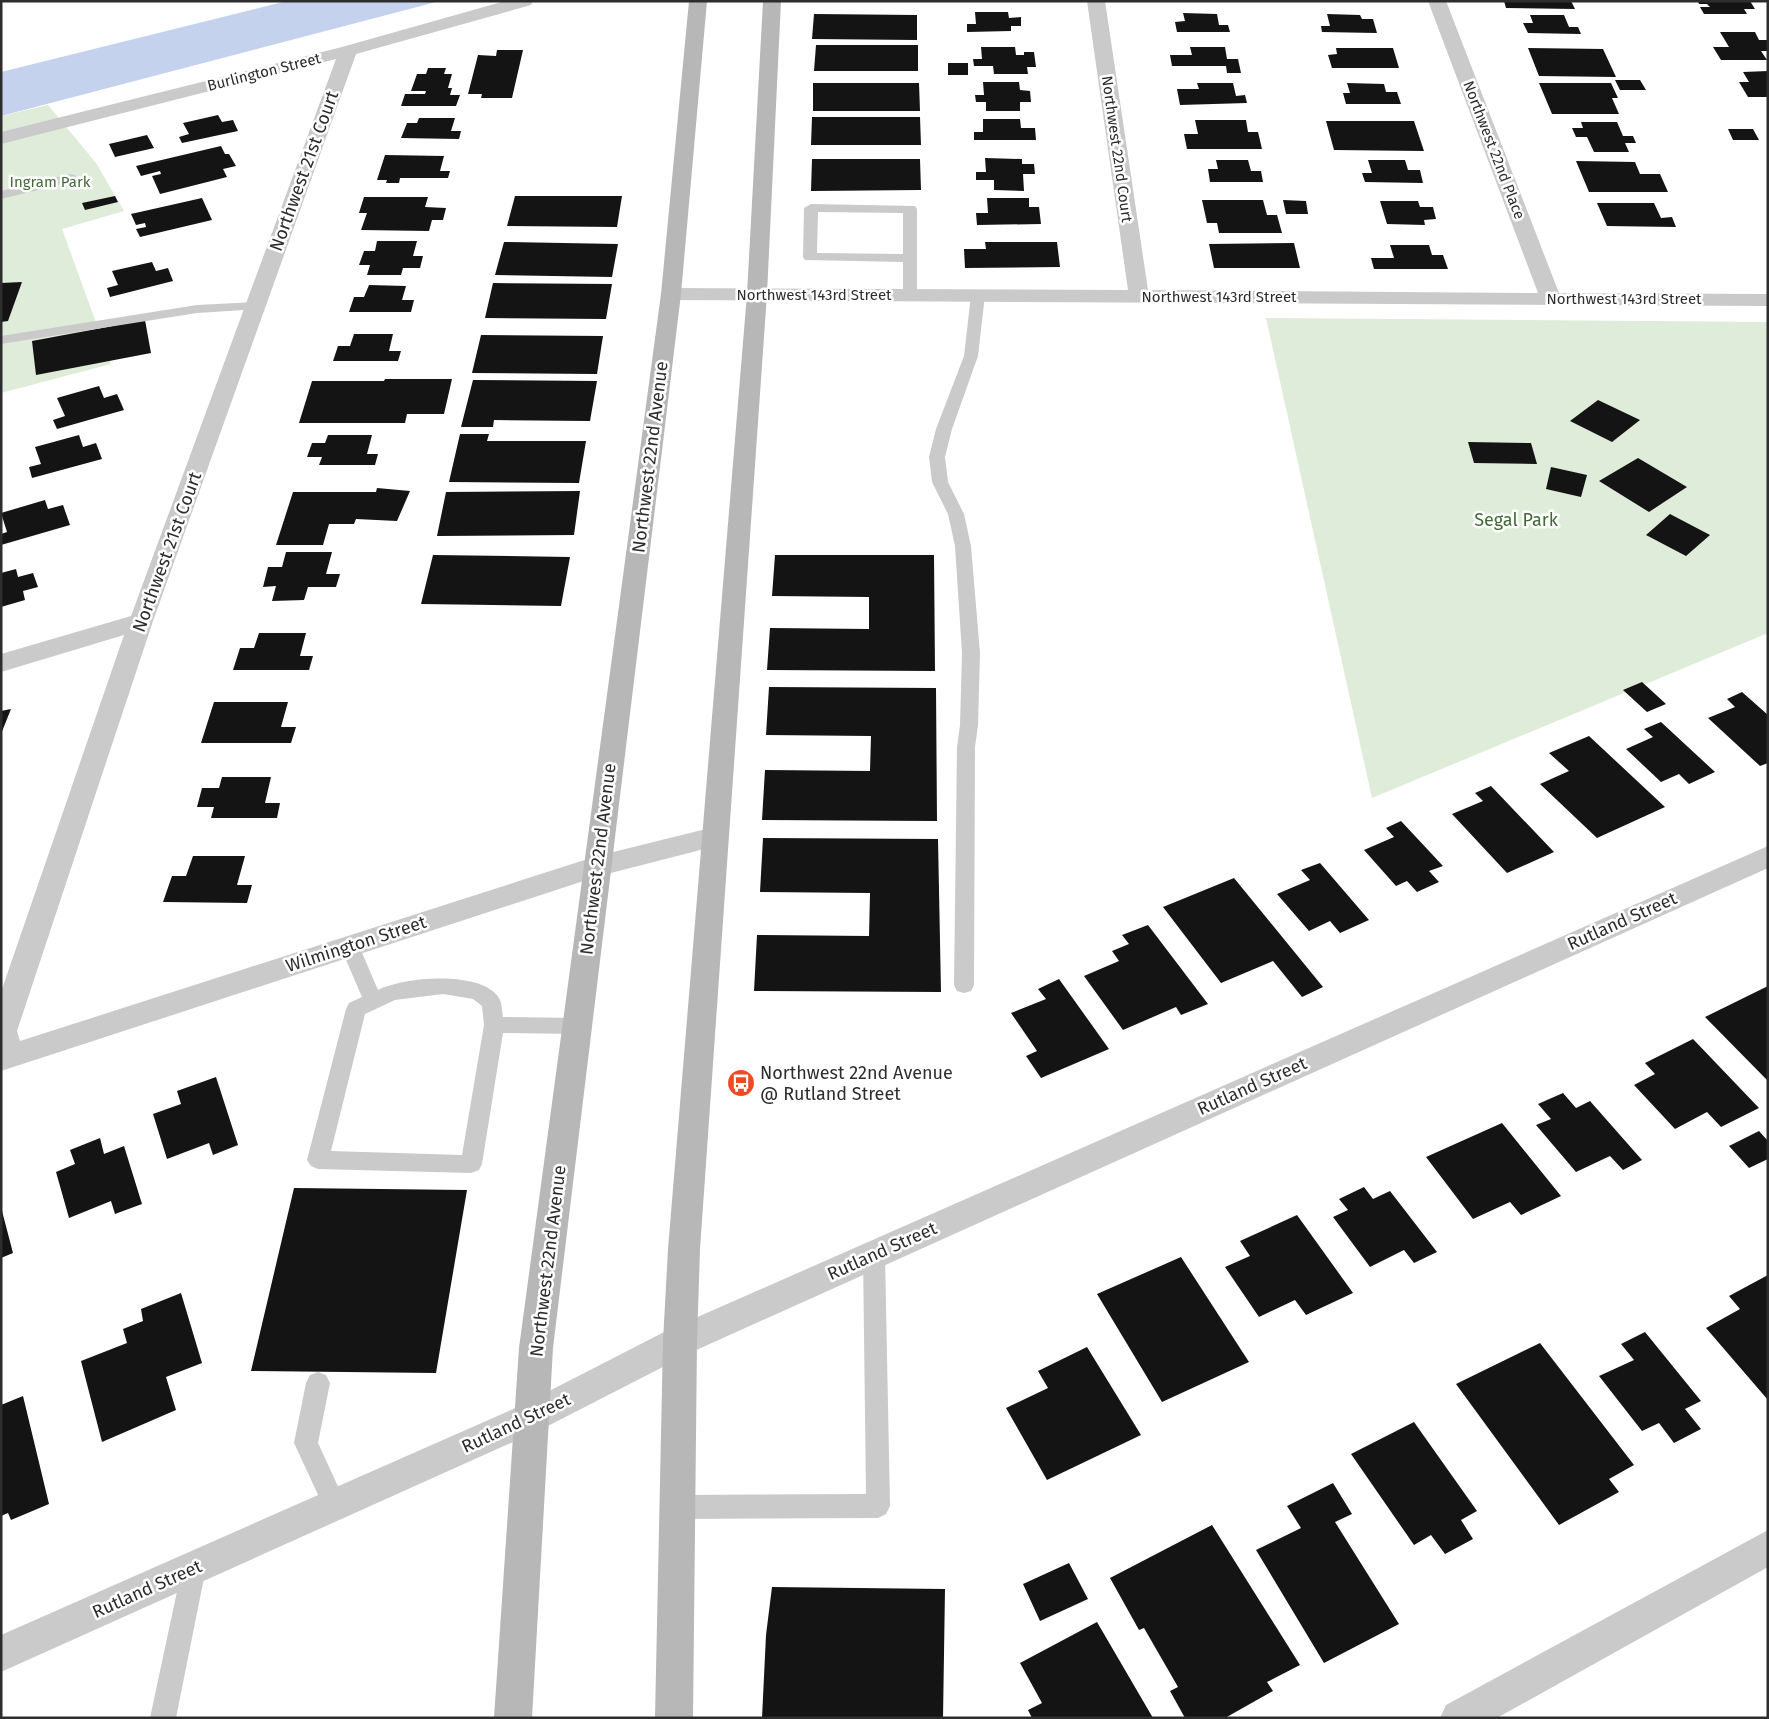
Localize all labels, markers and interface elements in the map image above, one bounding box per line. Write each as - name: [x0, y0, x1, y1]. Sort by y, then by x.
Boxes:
- street label: Burlington Street: [205, 49, 323, 95]
- street label: Northwest 22nd Court: [1098, 75, 1136, 224]
- street label: Northwest 22nd Place: [1459, 78, 1529, 222]
- street label: Northwest 21st Court: [265, 87, 343, 254]
- park label: Ingram Park: [10, 173, 91, 191]
- street label: Northwest 143rd Street: [736, 286, 892, 304]
- street label: Northwest 143rd Street: [1141, 288, 1297, 306]
- street label: Northwest 143rd Street: [1546, 290, 1702, 308]
- street label: Northwest 22nd Avenue: [627, 360, 673, 554]
- street label: Northwest 21st Court: [128, 468, 206, 635]
- park label: Segal Park: [1474, 509, 1559, 531]
- street label: Northwest 22nd Avenue: [575, 762, 621, 956]
- street label: Rutland Street: [1564, 887, 1681, 955]
- street label: Wilmington Street: [283, 911, 430, 977]
- street label: Rutland Street: [1194, 1052, 1311, 1120]
- place label: Northwest 22nd Avenue @ Rutland Street: [760, 1062, 953, 1105]
- bus stop icon: Northwest 22nd Avenue @ Rutland Street: [726, 1068, 756, 1098]
- street label: Northwest 22nd Avenue: [525, 1164, 571, 1358]
- street label: Rutland Street: [824, 1217, 941, 1285]
- street label: Rutland Street: [458, 1388, 574, 1458]
- street label: Rutland Street: [89, 1555, 206, 1623]

